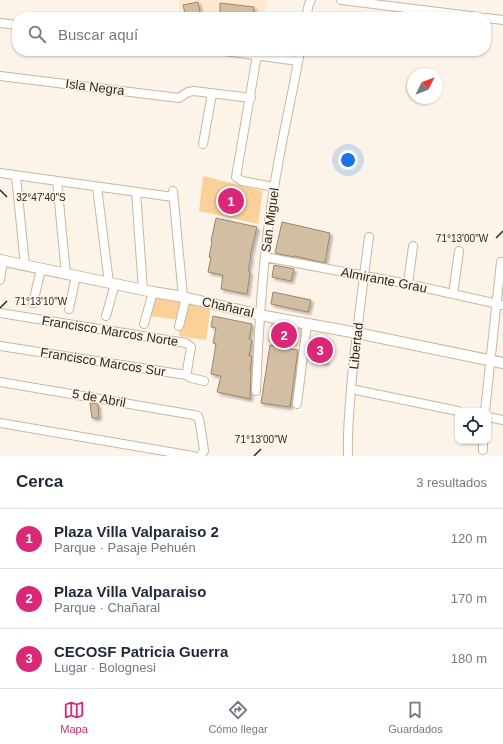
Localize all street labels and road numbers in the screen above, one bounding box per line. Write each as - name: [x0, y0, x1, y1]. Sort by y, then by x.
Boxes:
- street label: Isla Negra: [65, 76, 126, 98]
- street label: San Miguel: [258, 187, 282, 253]
- street label: Almirante Grau: [340, 264, 428, 296]
- street label: Chañaral: [201, 294, 255, 320]
- street label: Francisco Marcos Norte: [41, 313, 179, 349]
- street label: Libertad: [346, 322, 366, 370]
- street label: Francisco Marcos Sur: [39, 345, 167, 379]
- street label: 5 de Abril: [71, 386, 127, 410]

